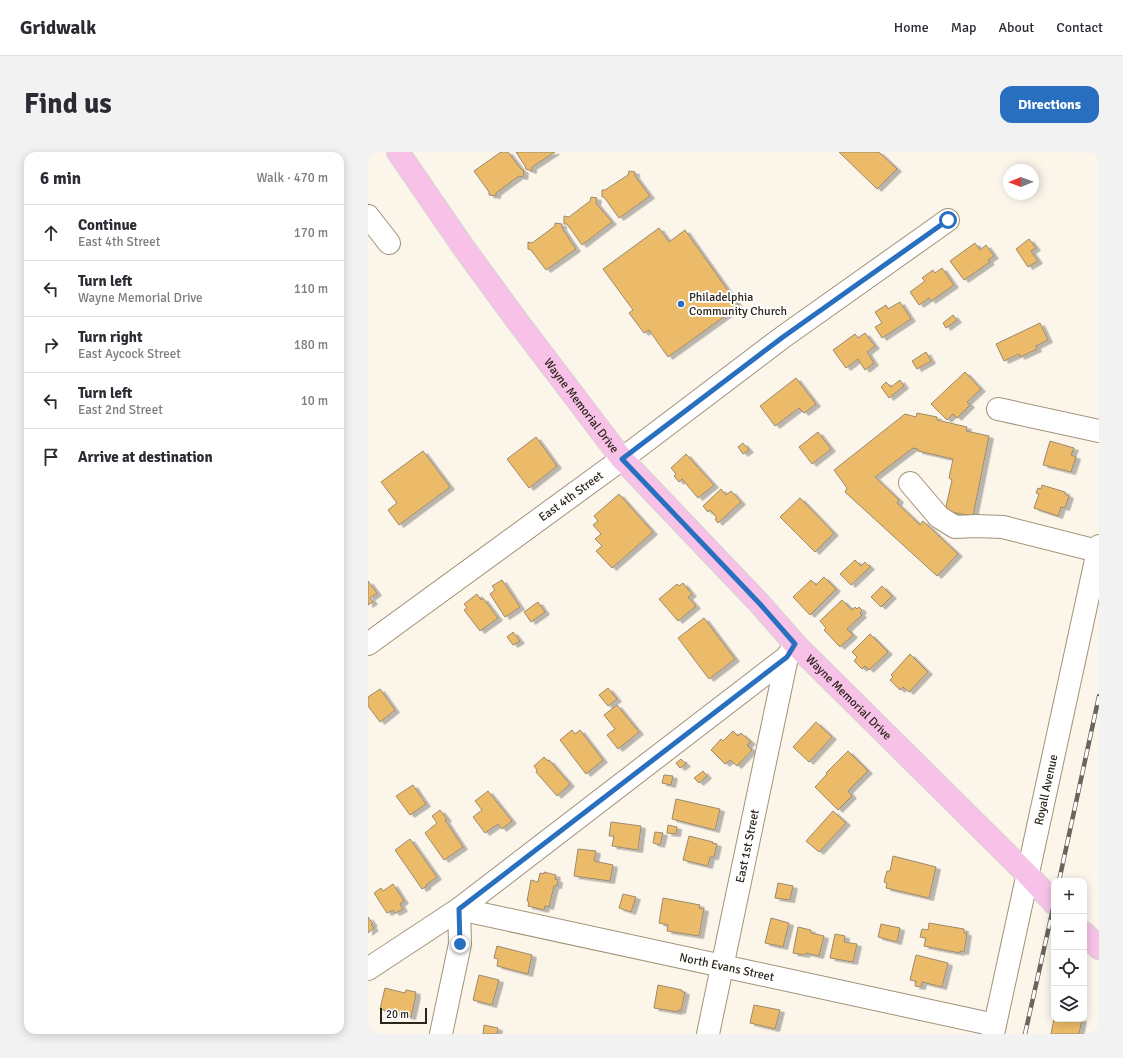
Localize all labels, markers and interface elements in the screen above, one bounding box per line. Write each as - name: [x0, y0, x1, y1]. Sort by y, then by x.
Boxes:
- text: Gridwalk: [20, 16, 96, 40]
- text: Home: [894, 19, 929, 36]
- text: Map: [951, 19, 976, 36]
- text: About: [998, 19, 1034, 36]
- text: Contact: [1056, 19, 1103, 36]
- button: Directions: [1000, 86, 1099, 123]
- text: Find us: [24, 87, 112, 121]
- north arrow: [1003, 164, 1039, 200]
- text: 6 min: [40, 168, 81, 189]
- text: Walk · 470 m: [257, 170, 328, 186]
- route start: [939, 211, 957, 229]
- text: Continue: [78, 216, 137, 234]
- icon: ahead: [40, 222, 62, 244]
- text: 170 m: [294, 225, 328, 241]
- text: East 4th Street: [78, 234, 160, 250]
- text: Turn left: [78, 272, 132, 290]
- icon: left: [40, 278, 62, 300]
- text: 110 m: [294, 281, 328, 297]
- text: Wayne Memorial Drive: [78, 290, 203, 306]
- place label: Philadelphia Community Church: [689, 290, 787, 319]
- marker: Philadelphia Community Church: [676, 299, 686, 309]
- text: Turn right: [78, 328, 143, 346]
- icon: right: [40, 334, 62, 356]
- text: 180 m: [294, 337, 328, 353]
- text: East Aycock Street: [78, 346, 181, 362]
- street label: Wayne Memorial Drive: [541, 355, 622, 456]
- text: Turn left: [78, 384, 132, 402]
- icon: left: [40, 390, 62, 412]
- text: 10 m: [301, 393, 328, 409]
- text: East 2nd Street: [78, 402, 163, 418]
- icon: arrive: [40, 446, 62, 468]
- text: Arrive at destination: [78, 448, 213, 466]
- street label: East 4th Street: [536, 468, 606, 525]
- street label: Wayne Memorial Drive: [803, 651, 895, 743]
- street label: Royall Avenue: [1031, 753, 1061, 826]
- street label: East 1st Street: [732, 808, 762, 884]
- map controls: [1051, 878, 1087, 1022]
- button: +: [1051, 878, 1087, 914]
- button: −: [1051, 914, 1087, 950]
- route end: [451, 935, 469, 953]
- street label: North Evans Street: [678, 949, 775, 984]
- button: locate: [1051, 950, 1087, 986]
- button: layers: [1051, 986, 1087, 1022]
- scale bar: [380, 1006, 427, 1025]
- text: 20 m: [386, 1008, 409, 1021]

